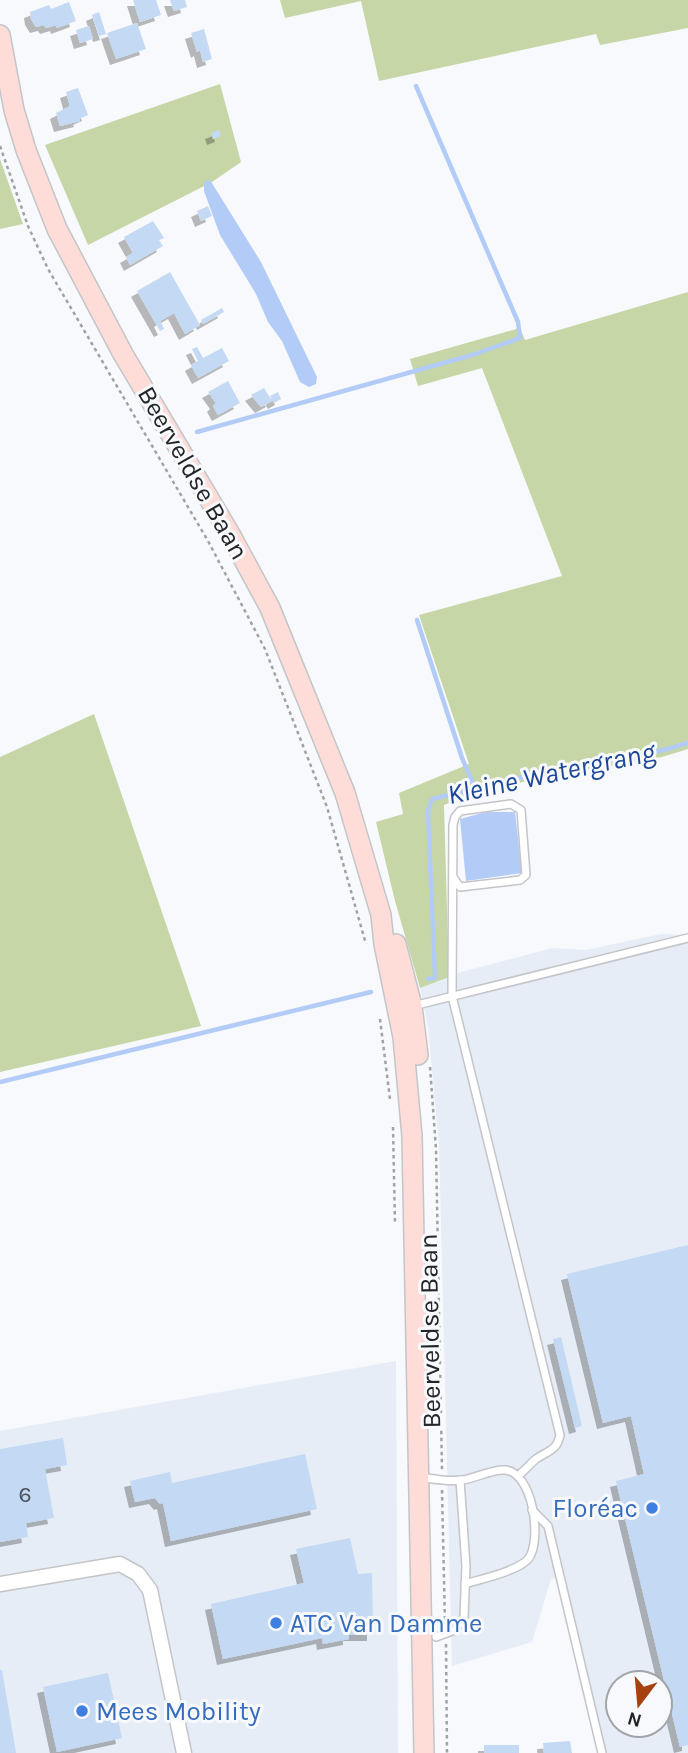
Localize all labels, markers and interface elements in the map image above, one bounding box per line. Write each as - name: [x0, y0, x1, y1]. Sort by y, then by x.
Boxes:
- street label: Beerveldse Baan: [131, 381, 255, 565]
- water label: Kleine Watergrang: [444, 734, 660, 811]
- street label: Beerveldse Baan: [413, 1233, 447, 1429]
- house number: 6: [18, 1481, 32, 1508]
- place label: Floréac: [552, 1493, 638, 1524]
- marker: Floréac: [644, 1500, 660, 1516]
- place label: ATC Van Damme: [290, 1608, 482, 1639]
- marker: ATC Van Damme: [268, 1615, 284, 1631]
- north arrow: [604, 1669, 674, 1739]
- place label: Mees Mobility: [96, 1696, 261, 1727]
- marker: Mees Mobility: [74, 1703, 90, 1719]
- text: N: [625, 1707, 644, 1732]

